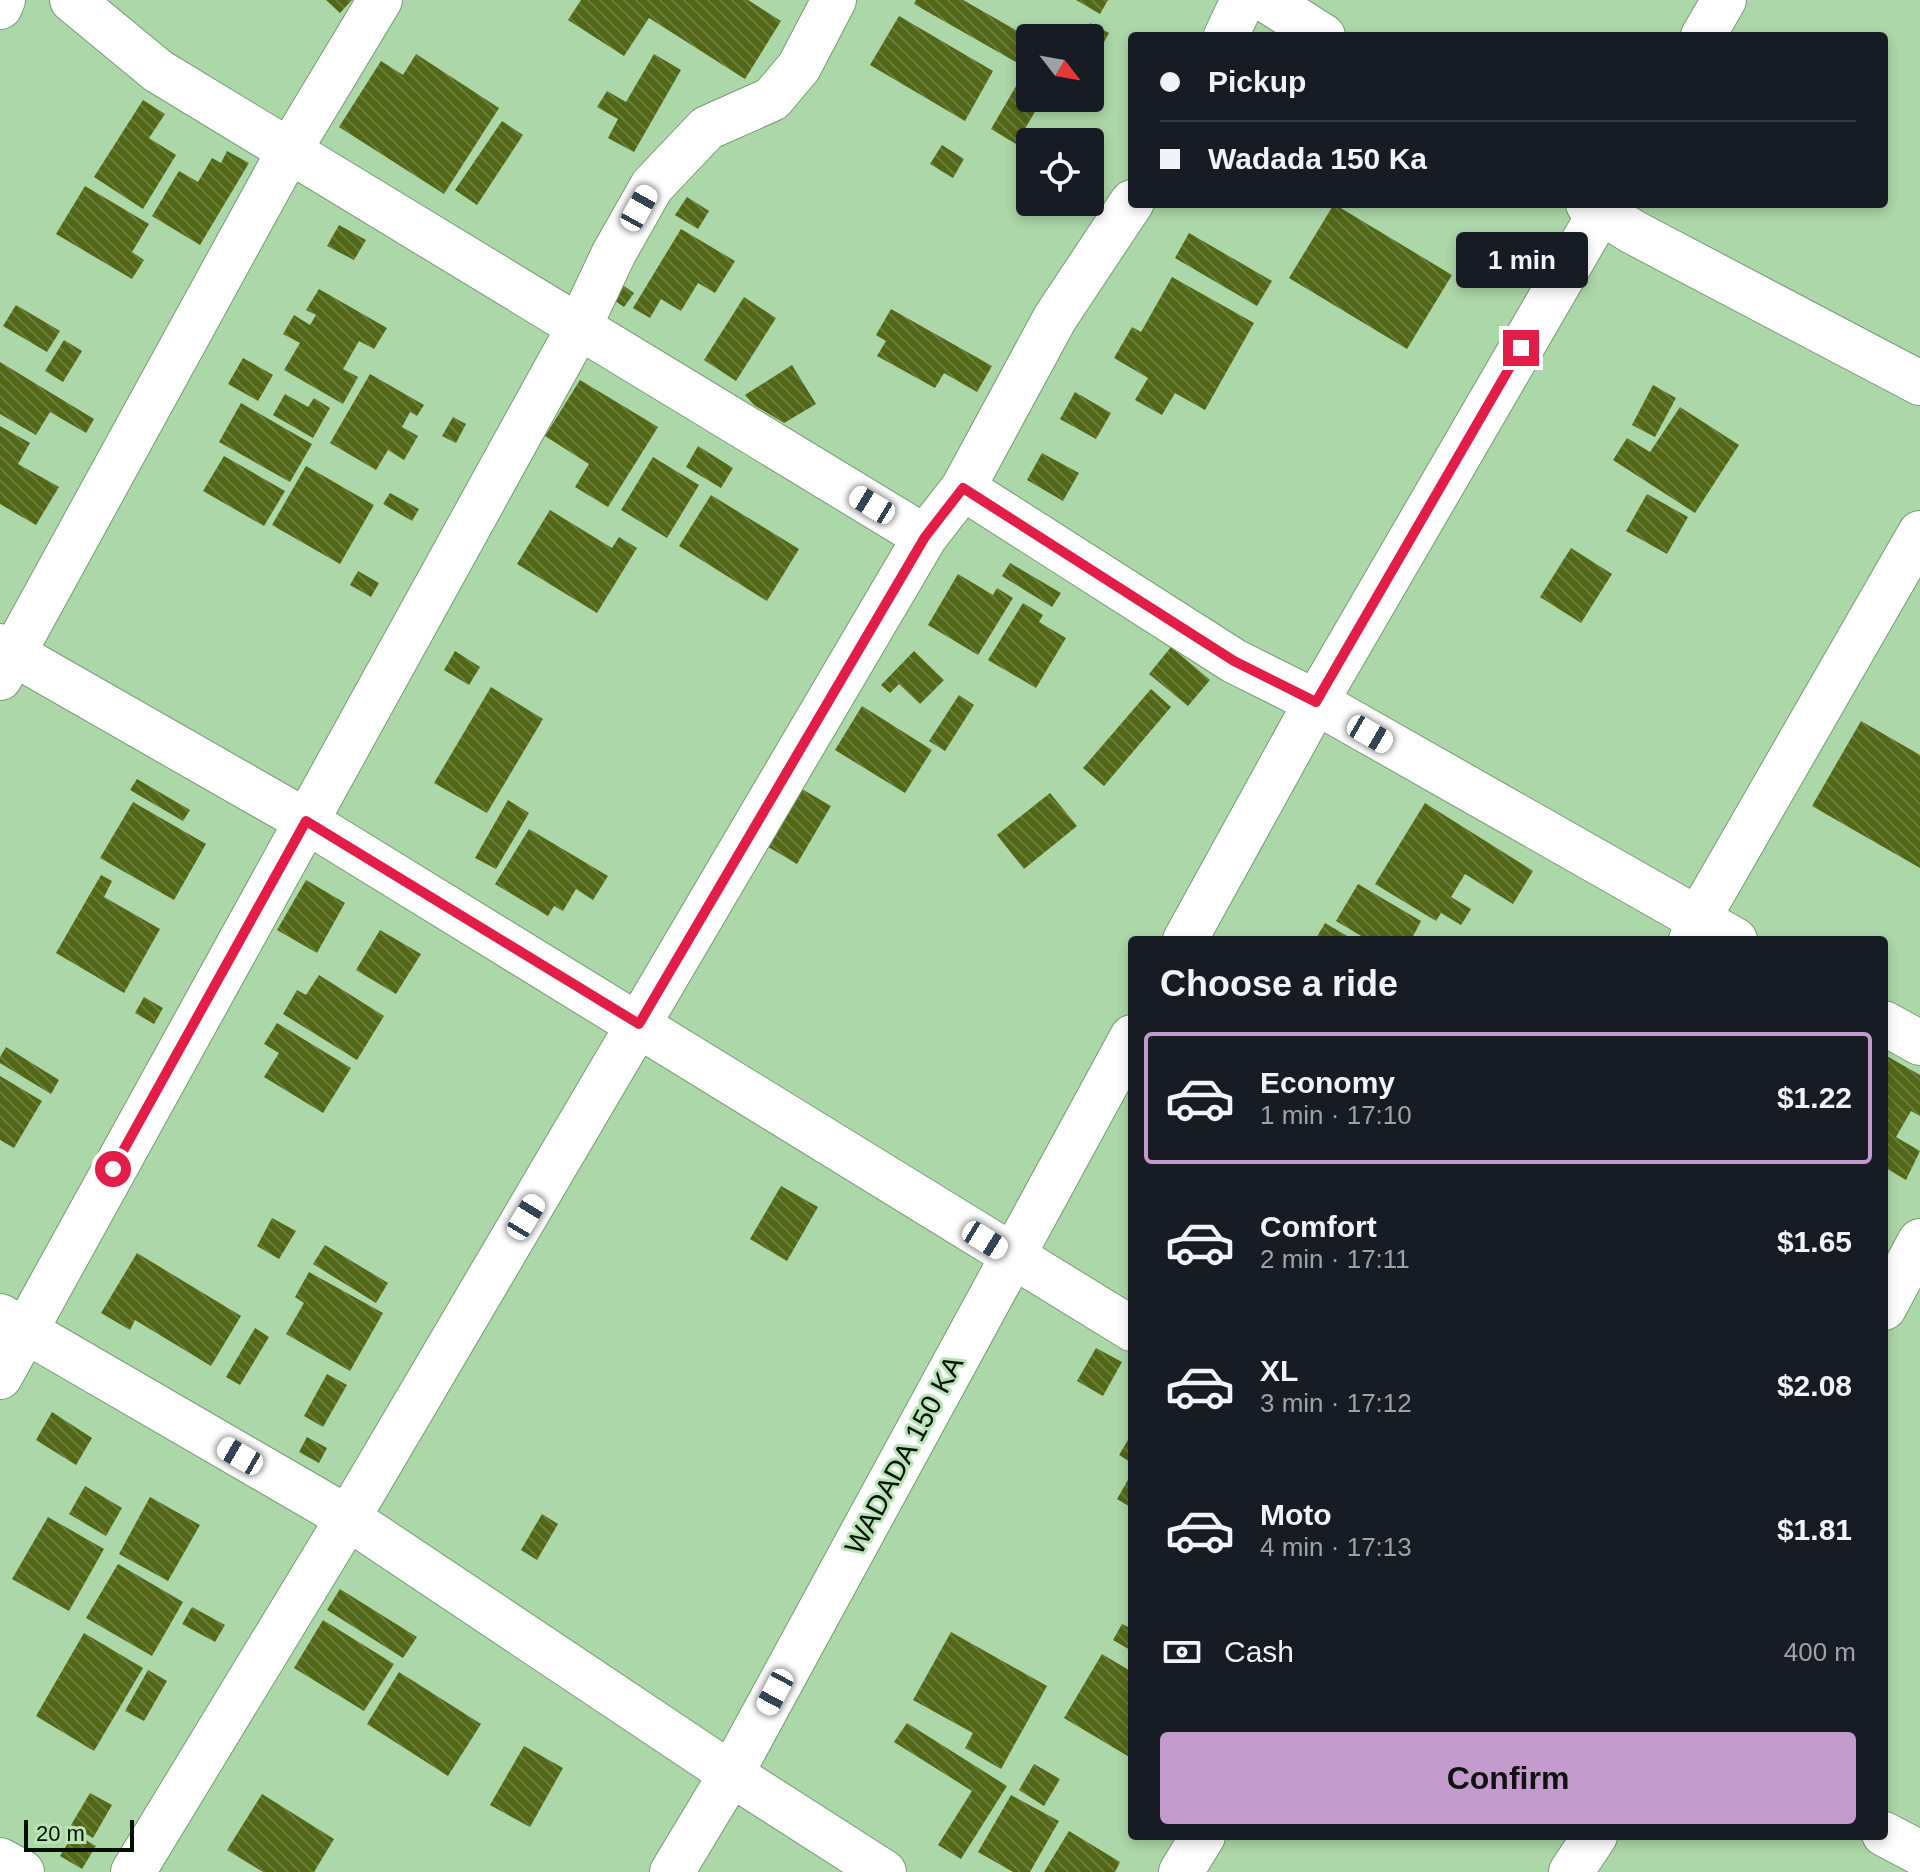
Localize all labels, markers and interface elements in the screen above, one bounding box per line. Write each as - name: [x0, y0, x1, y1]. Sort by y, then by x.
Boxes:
- north arrow: [1016, 24, 1104, 112]
- map controls: [1016, 24, 1104, 216]
- text: Pickup: [1208, 65, 1306, 98]
- button: locate: [1016, 128, 1104, 216]
- text: Wadada 150 Ka: [1208, 142, 1427, 175]
- car: [617, 181, 661, 235]
- callout: 1 min: [1455, 232, 1587, 288]
- text: 1 min: [1488, 245, 1556, 275]
- route end: [1503, 330, 1539, 366]
- car: [845, 482, 899, 528]
- car: [1343, 712, 1397, 756]
- text: Choose a ride: [1160, 963, 1398, 1004]
- icon: car: [1164, 1062, 1236, 1134]
- text: Economy: [1260, 1066, 1395, 1099]
- text: $1.22: [1777, 1081, 1852, 1114]
- text: 1 min · 17:10: [1260, 1100, 1412, 1130]
- route start: [95, 1151, 131, 1187]
- car: [503, 1190, 549, 1244]
- icon: car: [1164, 1206, 1236, 1278]
- text: Comfort: [1260, 1210, 1377, 1243]
- car: [958, 1217, 1012, 1263]
- text: $1.65: [1777, 1225, 1852, 1258]
- text: 2 min · 17:11: [1260, 1244, 1410, 1274]
- street label: WADADA 150 KA: [839, 1350, 969, 1559]
- icon: car: [1164, 1350, 1236, 1422]
- text: XL: [1260, 1354, 1298, 1387]
- text: $2.08: [1777, 1369, 1852, 1402]
- text: 3 min · 17:12: [1260, 1388, 1412, 1418]
- car: [213, 1434, 267, 1478]
- icon: car: [1164, 1494, 1236, 1566]
- text: Moto: [1260, 1498, 1332, 1531]
- text: $1.81: [1777, 1513, 1852, 1546]
- text: 4 min · 17:13: [1260, 1532, 1412, 1562]
- icon: cash: [1160, 1630, 1204, 1674]
- text: Cash: [1224, 1635, 1294, 1668]
- text: 400 m: [1784, 1637, 1856, 1667]
- car: [753, 1665, 797, 1719]
- button: Confirm: [1160, 1732, 1856, 1824]
- scale bar: [24, 1816, 134, 1852]
- text: 20 m: [36, 1821, 85, 1846]

